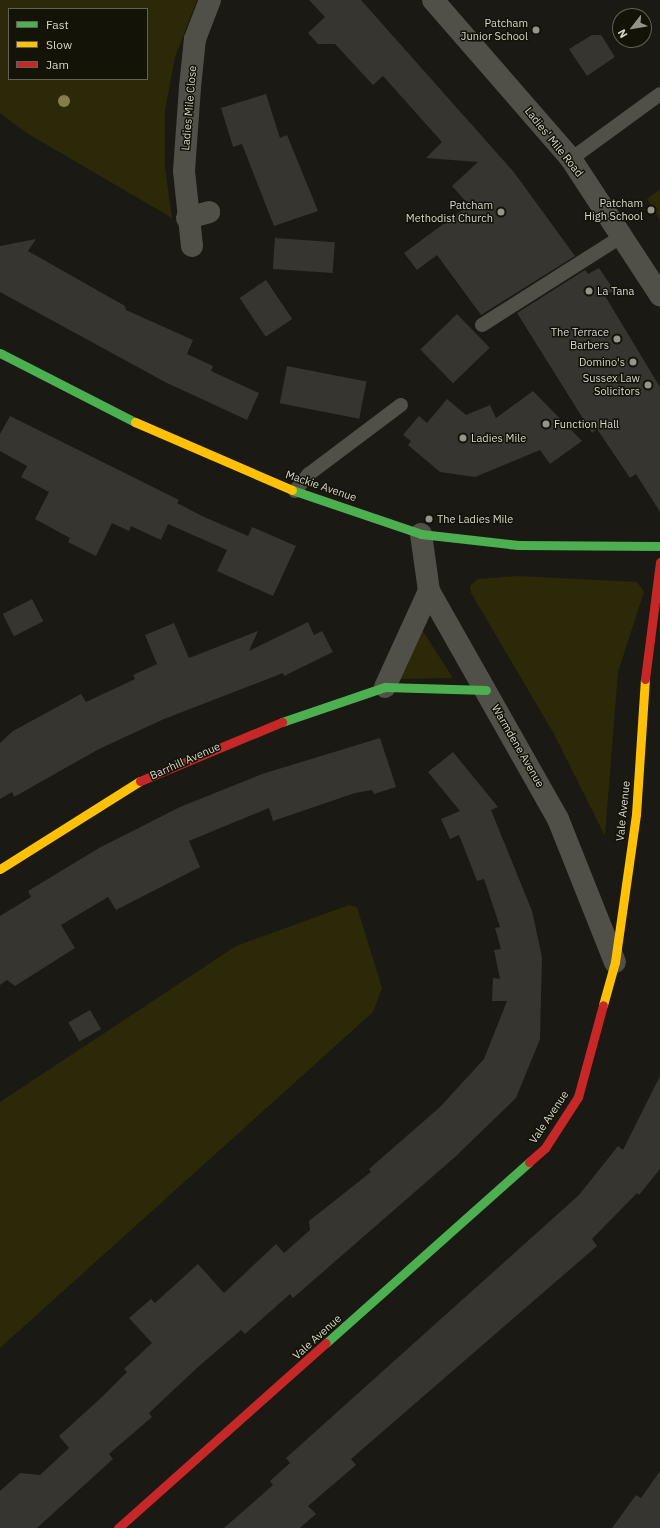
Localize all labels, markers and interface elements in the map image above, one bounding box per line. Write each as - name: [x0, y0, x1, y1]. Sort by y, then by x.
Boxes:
- legend: [8, 8, 148, 80]
- north arrow: [612, 8, 652, 48]
- text: Fast: [46, 17, 69, 32]
- place label: Patcham Junior School: [461, 17, 528, 43]
- marker: Patcham Junior School: [531, 25, 541, 35]
- text: N: [615, 27, 631, 41]
- text: Slow: [46, 37, 72, 52]
- text: Jam: [46, 57, 69, 72]
- street label: Ladies Mile Close: [179, 65, 199, 151]
- street label: Ladies' Mile Road: [522, 105, 586, 179]
- place label: Patcham High School: [584, 197, 643, 223]
- place label: Patcham Methodist Church: [406, 199, 493, 225]
- marker: Patcham High School: [646, 205, 656, 215]
- marker: Patcham Methodist Church: [496, 207, 506, 217]
- place label: La Tana: [597, 284, 634, 298]
- marker: La Tana: [584, 286, 594, 296]
- place label: The Terrace Barbers: [551, 326, 609, 352]
- marker: The Terrace Barbers: [612, 334, 622, 344]
- place label: Domino's: [579, 355, 625, 369]
- marker: Domino's: [628, 357, 638, 367]
- place label: Sussex Law Solicitors: [583, 372, 640, 398]
- marker: Sussex Law Solicitors: [643, 380, 653, 390]
- place label: Function Hall: [554, 417, 619, 431]
- marker: Function Hall: [541, 419, 551, 429]
- place label: Ladies Mile: [471, 431, 526, 445]
- marker: Ladies Mile: [458, 433, 468, 443]
- street label: Mackie Avenue: [284, 468, 358, 504]
- place label: The Ladies Mile: [437, 512, 513, 526]
- marker: The Ladies Mile: [424, 514, 434, 524]
- street label: Warmdene Avenue: [489, 702, 547, 790]
- street label: Barrhill Avenue: [148, 740, 222, 782]
- street label: Vale Avenue: [613, 780, 633, 842]
- street label: Vale Avenue: [527, 1088, 571, 1146]
- street label: Vale Avenue: [290, 1312, 344, 1362]

